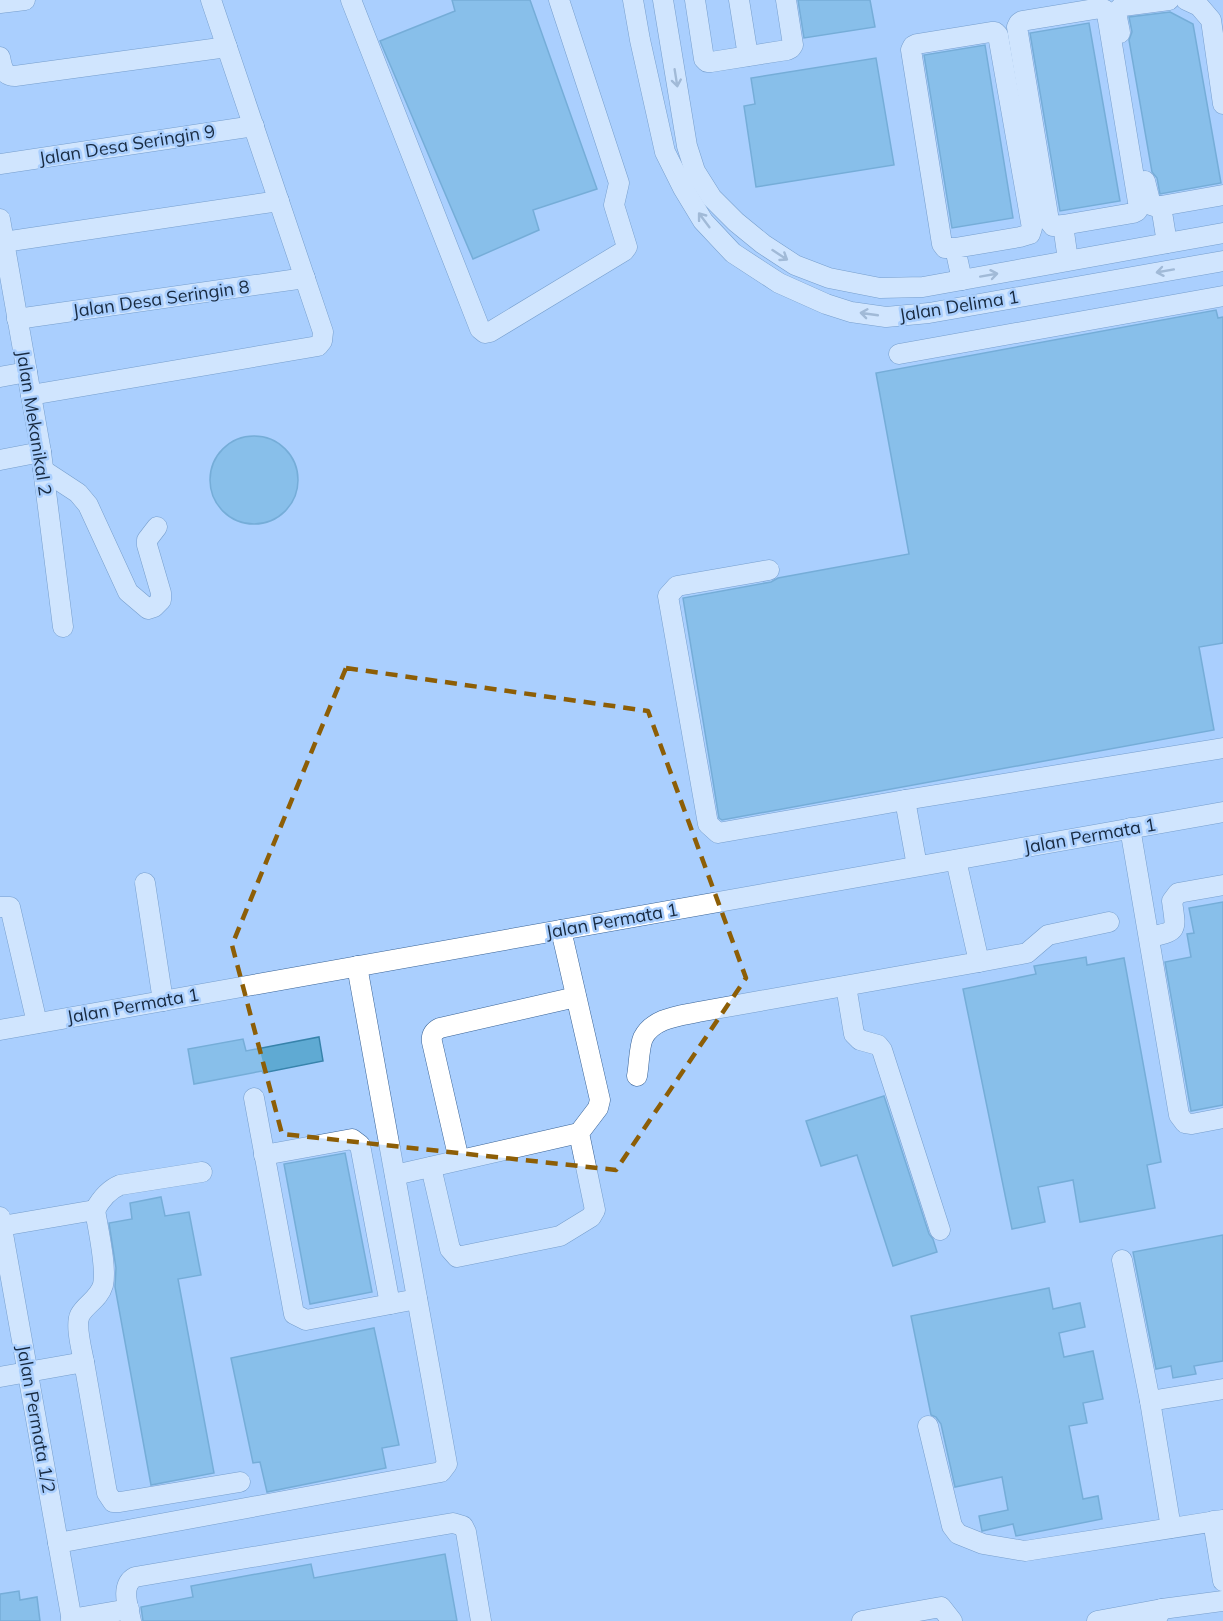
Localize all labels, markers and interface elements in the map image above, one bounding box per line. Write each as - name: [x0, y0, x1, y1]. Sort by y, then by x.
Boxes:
- one-way arrow: [671, 68, 682, 88]
- street label: Jalan Desa Seringin 9: [37, 119, 217, 170]
- one-way arrow: [698, 212, 711, 228]
- one-way arrow: [771, 250, 788, 262]
- one-way arrow: [1156, 266, 1176, 277]
- one-way arrow: [978, 269, 998, 280]
- street label: Jalan Desa Seringin 8: [71, 275, 251, 322]
- street label: Jalan Delima 1: [897, 285, 1020, 326]
- one-way arrow: [860, 309, 880, 320]
- street label: Jalan Mekanikal 2: [12, 349, 57, 497]
- street label: Jalan Permata 1: [1022, 813, 1158, 858]
- street label: Jalan Permata 1: [544, 898, 680, 943]
- street label: Jalan Permata 1: [65, 983, 201, 1028]
- street label: Jalan Permata 1/2: [12, 1343, 61, 1495]

